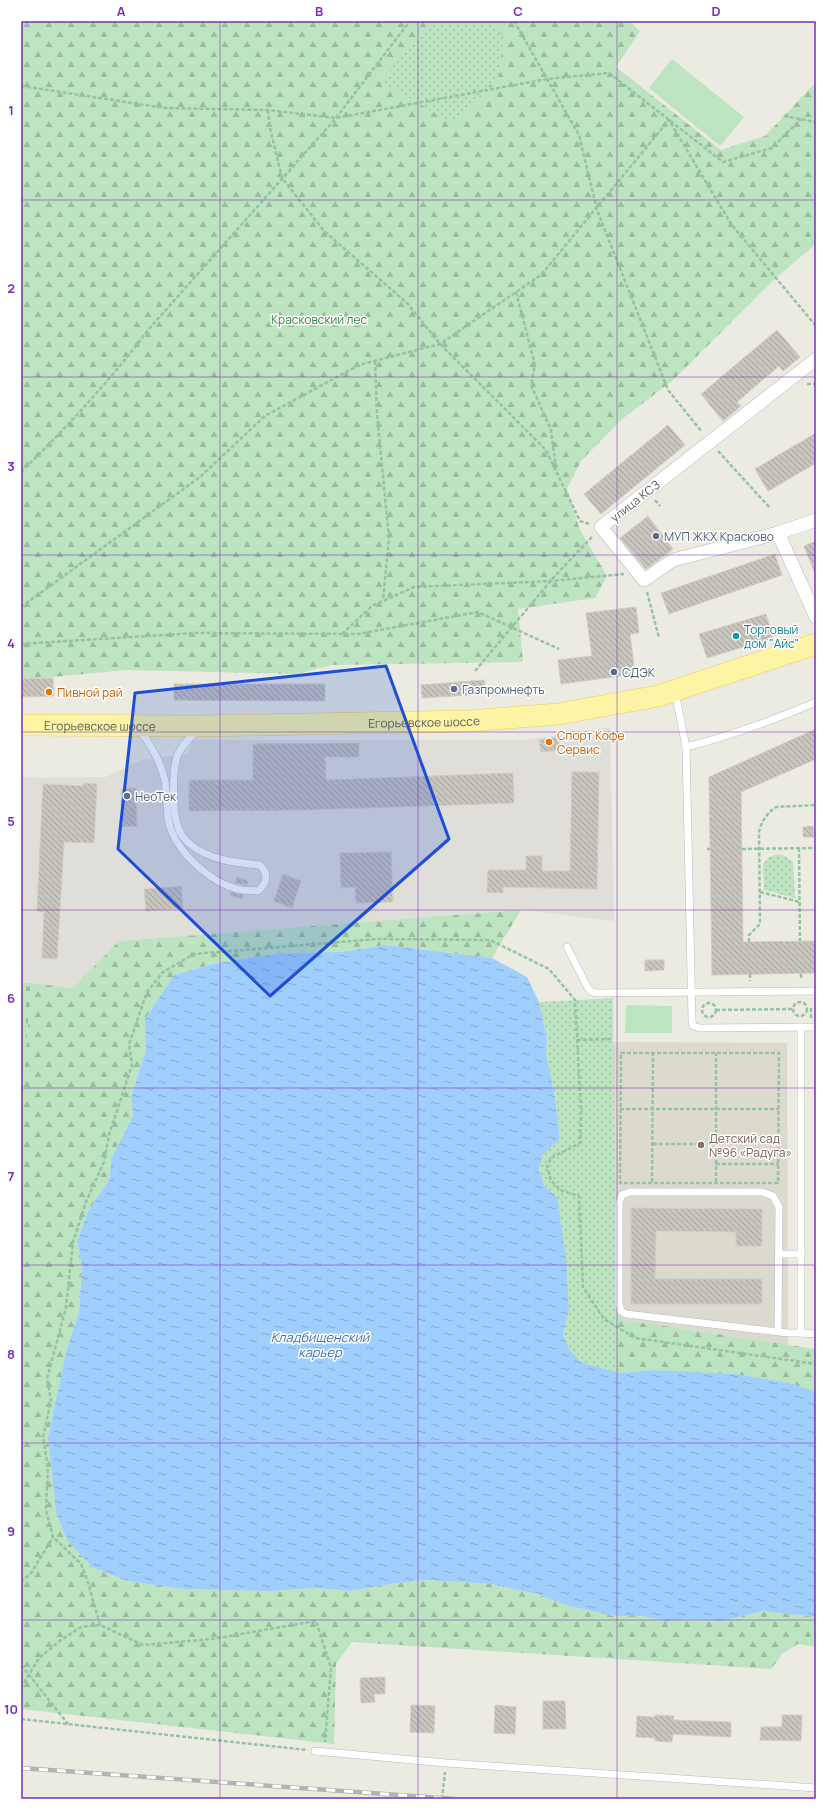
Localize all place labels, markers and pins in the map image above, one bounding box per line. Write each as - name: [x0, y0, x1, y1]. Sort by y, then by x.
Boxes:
- place label: МУП ЖКХ Красково: [664, 528, 774, 545]
- marker: МУП ЖКХ Красково: [651, 531, 661, 541]
- place label: Торговый дом "Айс": [744, 621, 799, 652]
- marker: Торговый дом "Айс": [731, 631, 741, 641]
- place label: СДЭК: [622, 664, 656, 681]
- marker: СДЭК: [609, 667, 619, 677]
- place label: Газпромнефть: [462, 681, 545, 698]
- place label: Пивной рай: [57, 684, 123, 701]
- marker: Газпромнефть: [449, 684, 459, 694]
- marker: Пивной рай: [44, 687, 54, 697]
- place label: Спорт Кофе Сервис: [557, 727, 625, 758]
- marker: Спорт Кофе Сервис: [544, 737, 554, 747]
- place label: НеоТек: [135, 788, 177, 805]
- marker: НеоТек: [122, 791, 132, 801]
- place label: Детский сад №96 «Радуга»: [709, 1130, 792, 1161]
- marker: Детский сад №96 «Радуга»: [696, 1140, 706, 1150]

